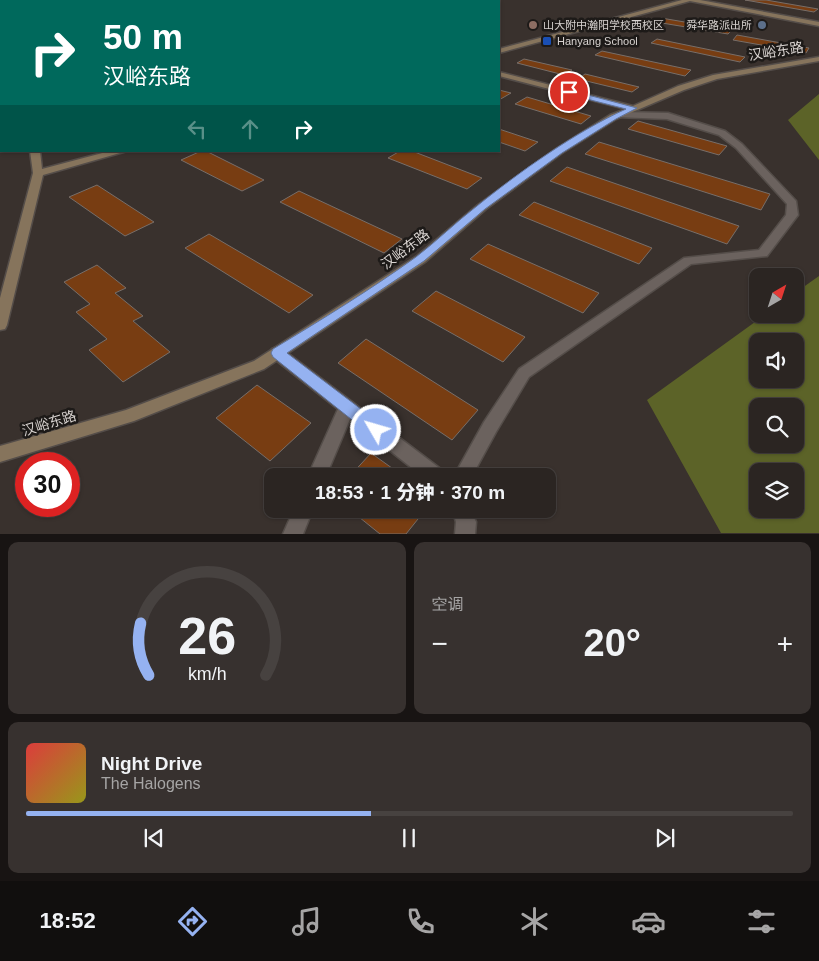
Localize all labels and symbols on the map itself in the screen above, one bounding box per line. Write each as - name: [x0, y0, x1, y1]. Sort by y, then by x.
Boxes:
- marker: 山大附中瀚阳学校西校区: [527, 19, 539, 31]
- place label: 山大附中瀚阳学校西校区: [543, 19, 664, 31]
- place label: 舜华路派出所: [686, 19, 752, 31]
- marker: 舜华路派出所: [756, 19, 768, 31]
- marker: Hanyang School: [541, 35, 553, 47]
- place label: Hanyang School: [557, 35, 638, 47]
- street label: 汉峪东路: [747, 39, 805, 63]
- pin: [548, 71, 590, 113]
- street label: 汉峪东路: [378, 226, 432, 272]
- north arrow: [749, 268, 804, 322]
- position arrow: [349, 403, 401, 455]
- street label: 汉峪东路: [20, 407, 78, 439]
- speed limit sign: 30: [15, 452, 80, 517]

